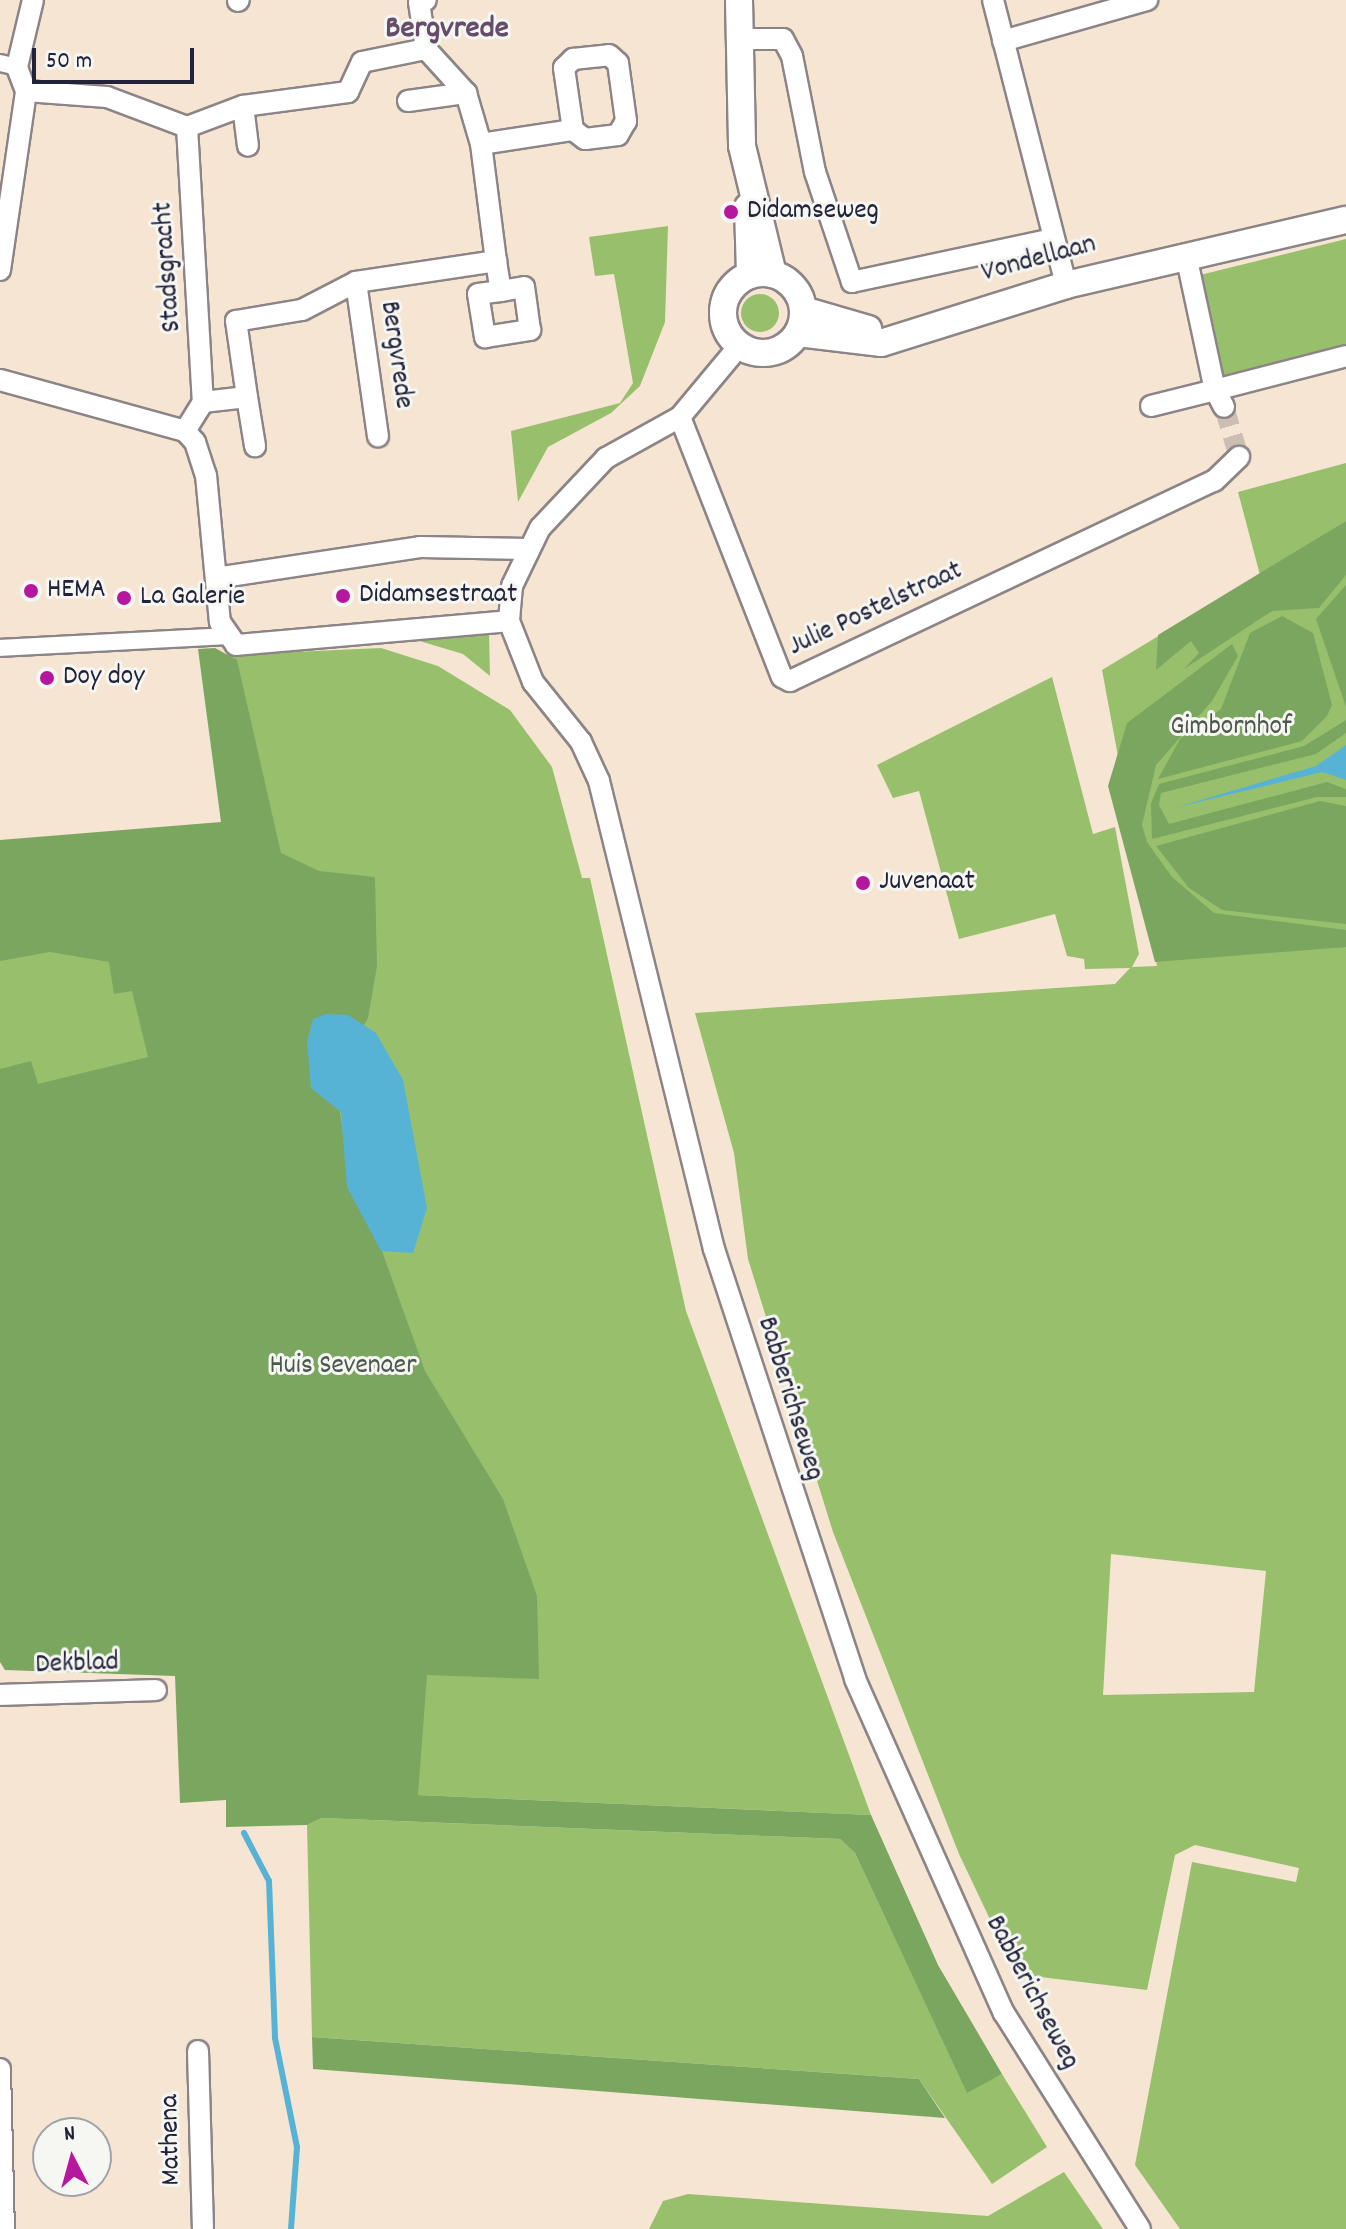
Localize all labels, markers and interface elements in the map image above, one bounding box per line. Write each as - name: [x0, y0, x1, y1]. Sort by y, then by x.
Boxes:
- district label: Bergvrede: [385, 11, 509, 49]
- scale bar: [36, 32, 198, 82]
- text: 50 m: [46, 45, 92, 79]
- place label: Didamseweg: [747, 195, 879, 229]
- street label: Stadsgracht: [148, 201, 190, 333]
- marker: Didamseweg: [722, 203, 740, 221]
- street label: Vondellaan: [978, 229, 1100, 291]
- street label: Bergvrede: [371, 299, 419, 411]
- street label: Julie Postelstraat: [784, 555, 968, 665]
- place label: HEMA: [47, 574, 106, 608]
- place label: Didamsestraat: [359, 579, 517, 613]
- place label: La Galerie: [140, 581, 245, 615]
- marker: HEMA: [22, 582, 40, 600]
- marker: Didamsestraat: [334, 587, 352, 605]
- marker: La Galerie: [115, 589, 133, 607]
- place label: Doy doy: [63, 661, 145, 695]
- marker: Doy doy: [38, 669, 56, 687]
- park label: Gimbornhof: [1170, 711, 1292, 745]
- place label: Juvenaat: [879, 866, 975, 900]
- marker: Juvenaat: [854, 874, 872, 892]
- street label: Babberichseweg: [748, 1313, 830, 1485]
- park label: Huis Sevenaer: [269, 1350, 417, 1384]
- street label: Dekblad: [35, 1647, 119, 1683]
- street label: Babberichseweg: [976, 1910, 1086, 2076]
- street label: Mathena: [154, 2094, 190, 2186]
- north arrow: [32, 2117, 112, 2197]
- text: N: [63, 2119, 77, 2151]

